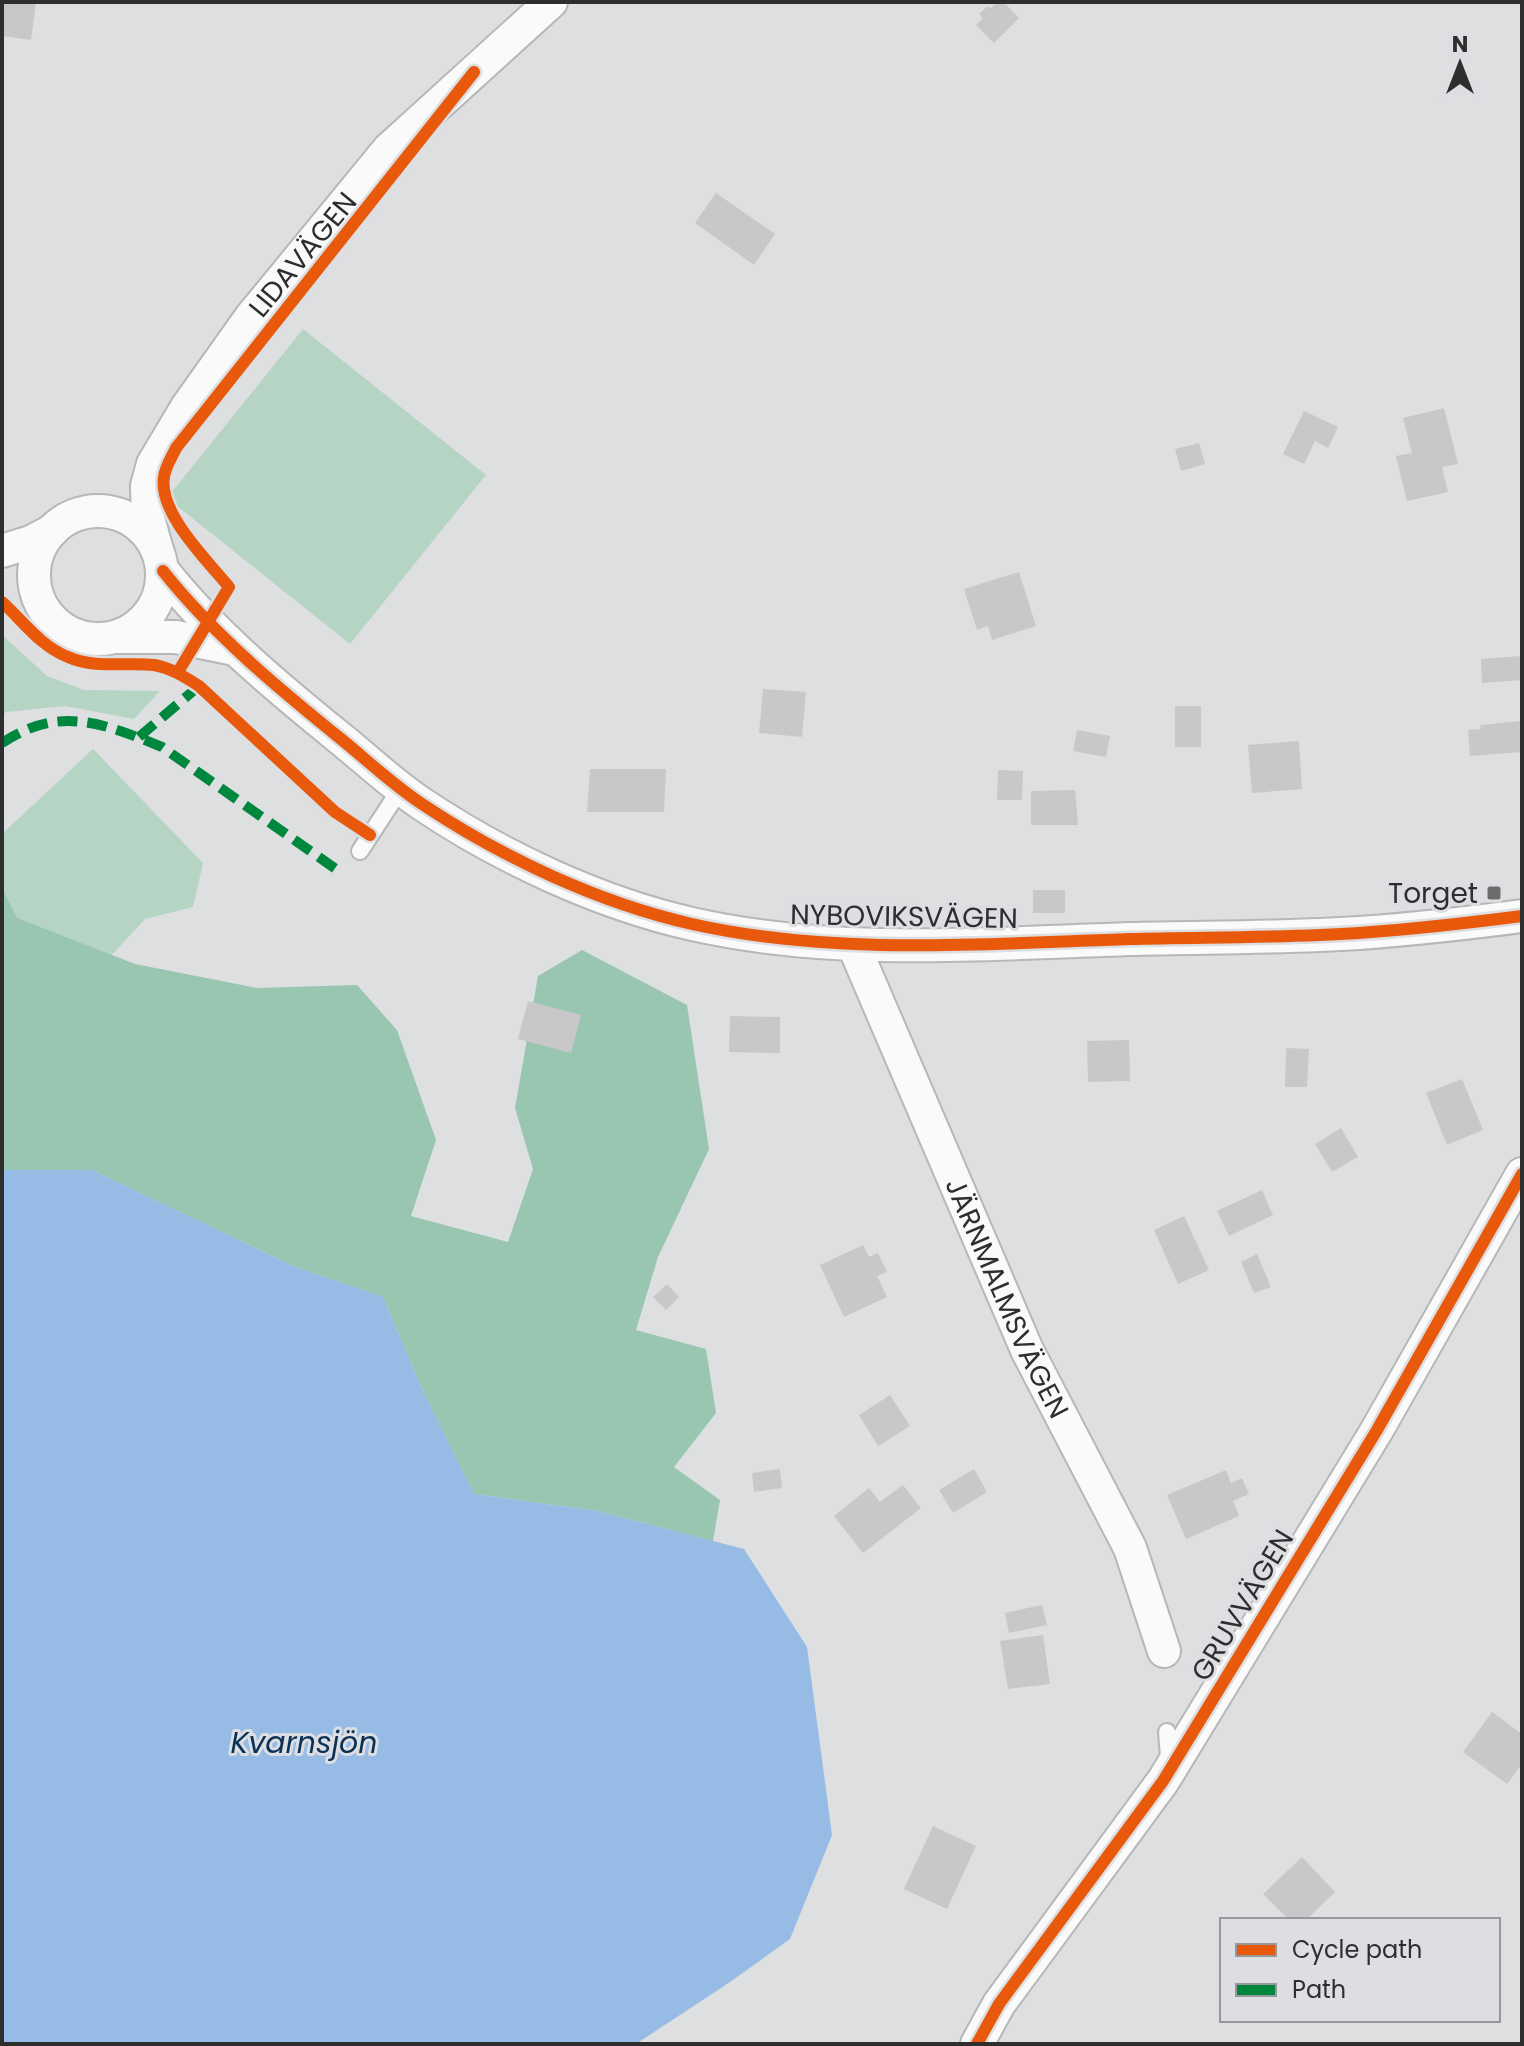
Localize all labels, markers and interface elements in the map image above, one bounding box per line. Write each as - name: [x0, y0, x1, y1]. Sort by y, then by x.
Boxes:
- north arrow: [1420, 24, 1500, 104]
- text: N: [1452, 29, 1468, 60]
- street label: LIDAVÄGEN: [240, 184, 366, 325]
- place label: Torget: [1388, 874, 1478, 913]
- marker: Torget: [1485, 884, 1503, 902]
- street label: NYBOVIKSVÄGEN: [790, 895, 1018, 938]
- street label: JÄRNMALMSVÄGEN: [936, 1172, 1078, 1425]
- street label: GRUVVÄGEN: [1182, 1522, 1303, 1688]
- water label: Kvarnsjön: [231, 1721, 377, 1764]
- legend: [1220, 1918, 1500, 2022]
- text: Cycle path: [1292, 1933, 1422, 1966]
- text: Path: [1292, 1973, 1346, 2006]

